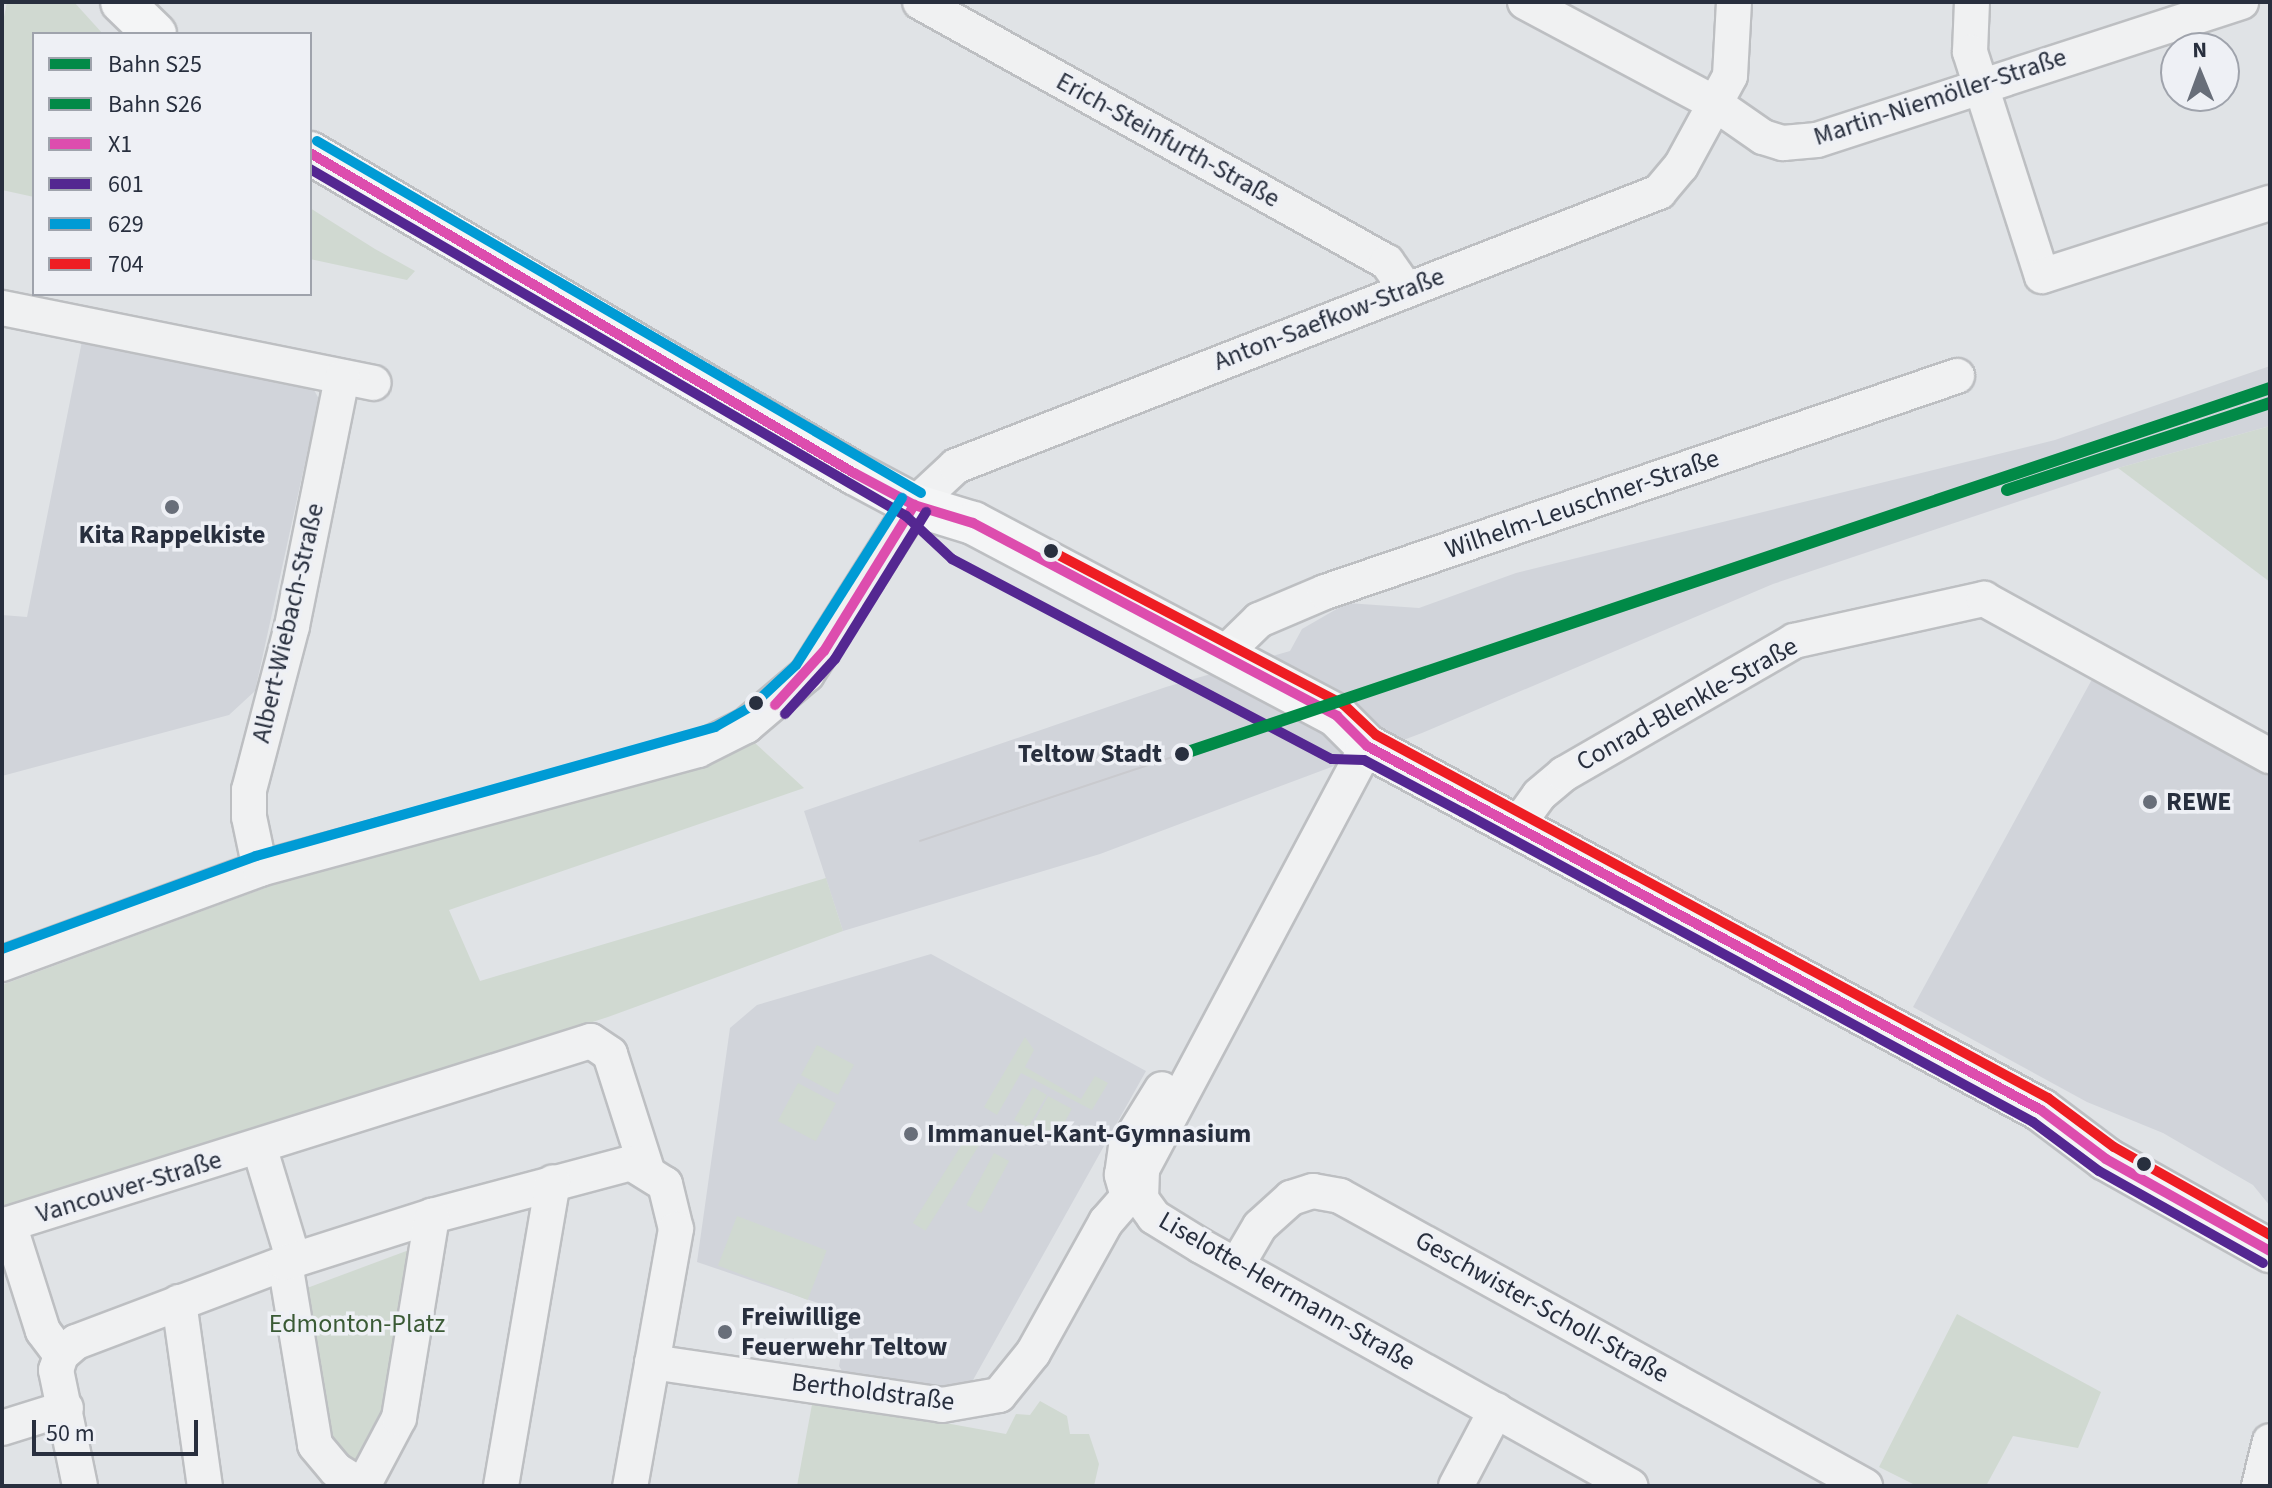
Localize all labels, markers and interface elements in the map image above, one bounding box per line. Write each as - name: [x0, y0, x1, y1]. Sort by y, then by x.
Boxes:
- legend: [32, 32, 312, 296]
- north arrow: [2160, 32, 2240, 112]
- text: N: [2192, 34, 2207, 66]
- street label: Martin-Niemöller-Straße: [1810, 41, 2070, 153]
- text: Bahn S25: [108, 47, 202, 82]
- street label: Erich-Steinfurth-Straße: [1051, 66, 1285, 214]
- text: Bahn S26: [108, 87, 202, 122]
- text: X1: [108, 127, 132, 162]
- text: 601: [108, 167, 144, 202]
- text: 629: [108, 207, 144, 242]
- text: 704: [108, 247, 144, 282]
- street label: Anton-Saefkow-Straße: [1209, 261, 1449, 377]
- street label: Wilhelm-Leuschner-Straße: [1441, 442, 1723, 566]
- marker: Kita Rappelkiste: [163, 498, 181, 516]
- street label: Albert-Wiebach-Straße: [245, 500, 331, 746]
- place label: Kita Rappelkiste: [79, 519, 265, 551]
- unlabelled marker: [1043, 543, 1059, 559]
- street label: Conrad-Blenkle-Straße: [1571, 630, 1803, 778]
- unlabelled marker: [748, 695, 764, 711]
- place label: Teltow Stadt: [1018, 738, 1162, 770]
- marker: Teltow Stadt: [1169, 741, 1195, 767]
- place label: REWE: [2166, 786, 2232, 818]
- marker: REWE: [2141, 793, 2159, 811]
- place label: Immanuel-Kant-Gymnasium: [927, 1118, 1251, 1150]
- marker: Immanuel-Kant-Gymnasium: [902, 1125, 920, 1143]
- street label: Vancouver-Straße: [33, 1144, 225, 1230]
- unlabelled marker: [2136, 1156, 2152, 1172]
- street label: Liselotte-Herrmann-Straße: [1153, 1205, 1421, 1377]
- street label: Geschwister-Scholl-Straße: [1410, 1224, 1674, 1390]
- place label: Freiwillige Feuerwehr Teltow: [741, 1301, 947, 1362]
- park label: Edmonton-Platz: [269, 1308, 445, 1340]
- marker: Freiwillige Feuerwehr Teltow: [716, 1323, 734, 1341]
- street label: Bertholdstraße: [790, 1367, 956, 1417]
- scale bar: [36, 1404, 202, 1454]
- text: 50 m: [46, 1416, 95, 1451]

